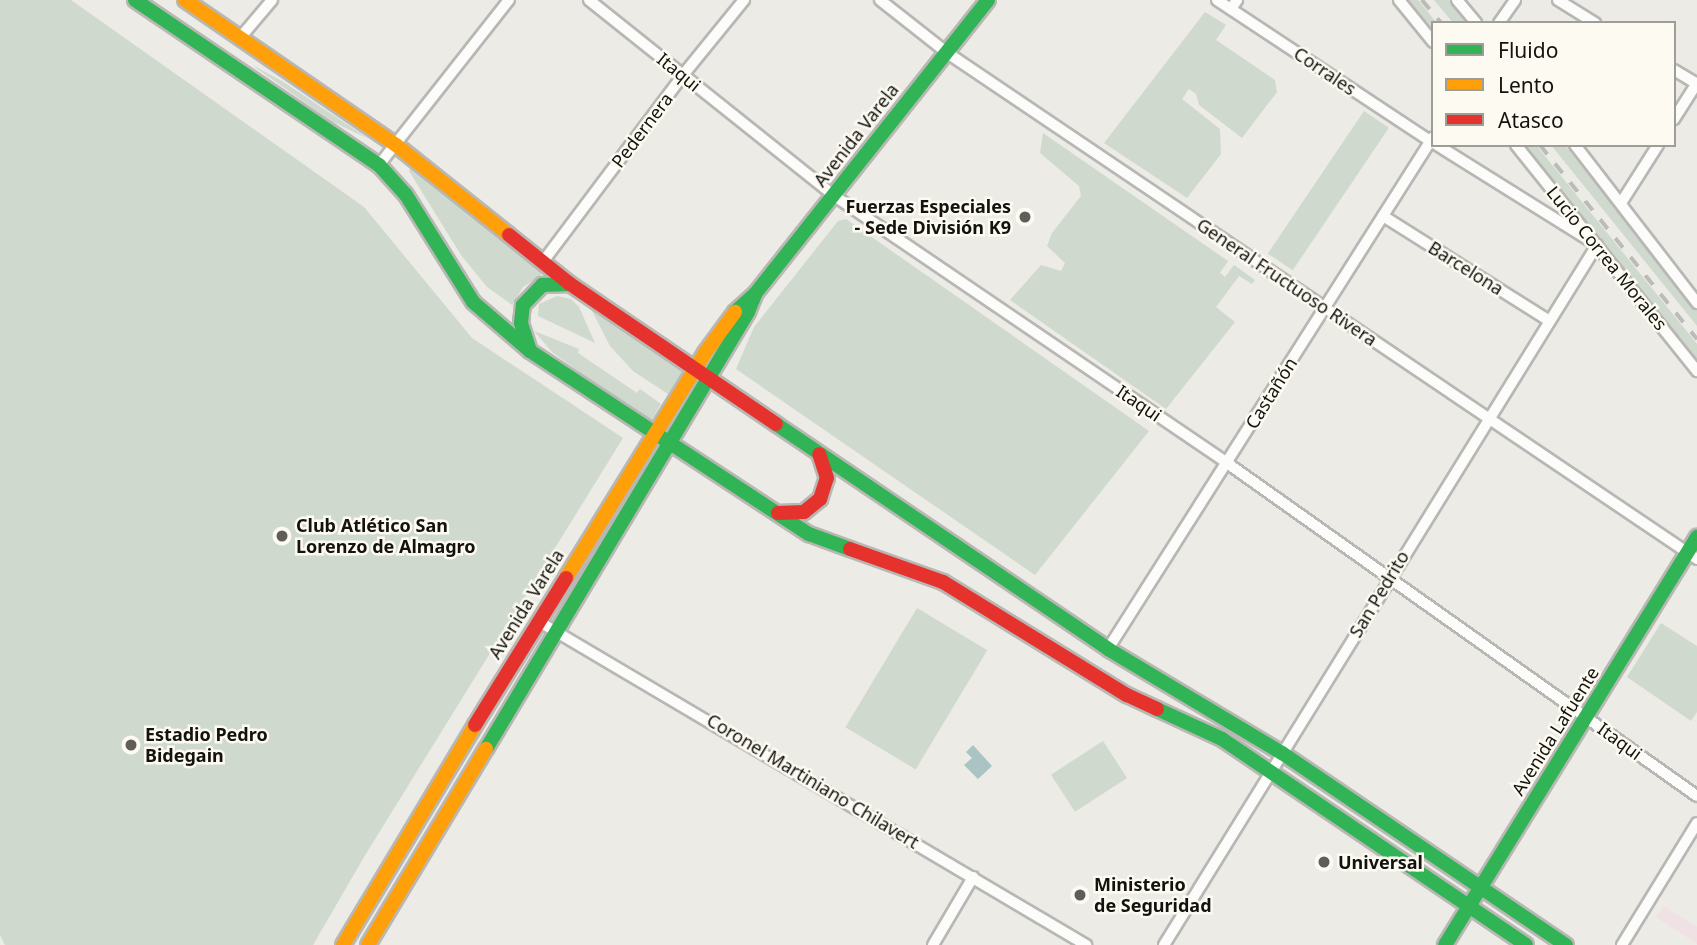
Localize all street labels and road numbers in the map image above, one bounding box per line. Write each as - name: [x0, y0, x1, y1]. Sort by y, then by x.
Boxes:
- street label: Corrales: [1290, 42, 1360, 100]
- street label: Itaqui: [653, 48, 705, 96]
- street label: Avenida Varela: [809, 79, 903, 191]
- street label: Pedernera: [607, 88, 677, 172]
- street label: Lucio Correa Morales: [1542, 182, 1672, 334]
- street label: General Fructuoso Rivera: [1193, 214, 1381, 350]
- street label: Barcelona: [1424, 236, 1508, 300]
- street label: Castañón: [1241, 353, 1301, 433]
- street label: Itaqui: [1112, 380, 1166, 426]
- street label: Avenida Varela: [484, 545, 568, 663]
- street label: San Pedrito: [1345, 547, 1413, 641]
- street label: Avenida Lafuente: [1507, 663, 1603, 799]
- street label: Coronel Martiniano Chilavert: [703, 709, 923, 853]
- street label: Itaqui: [1594, 718, 1646, 764]

